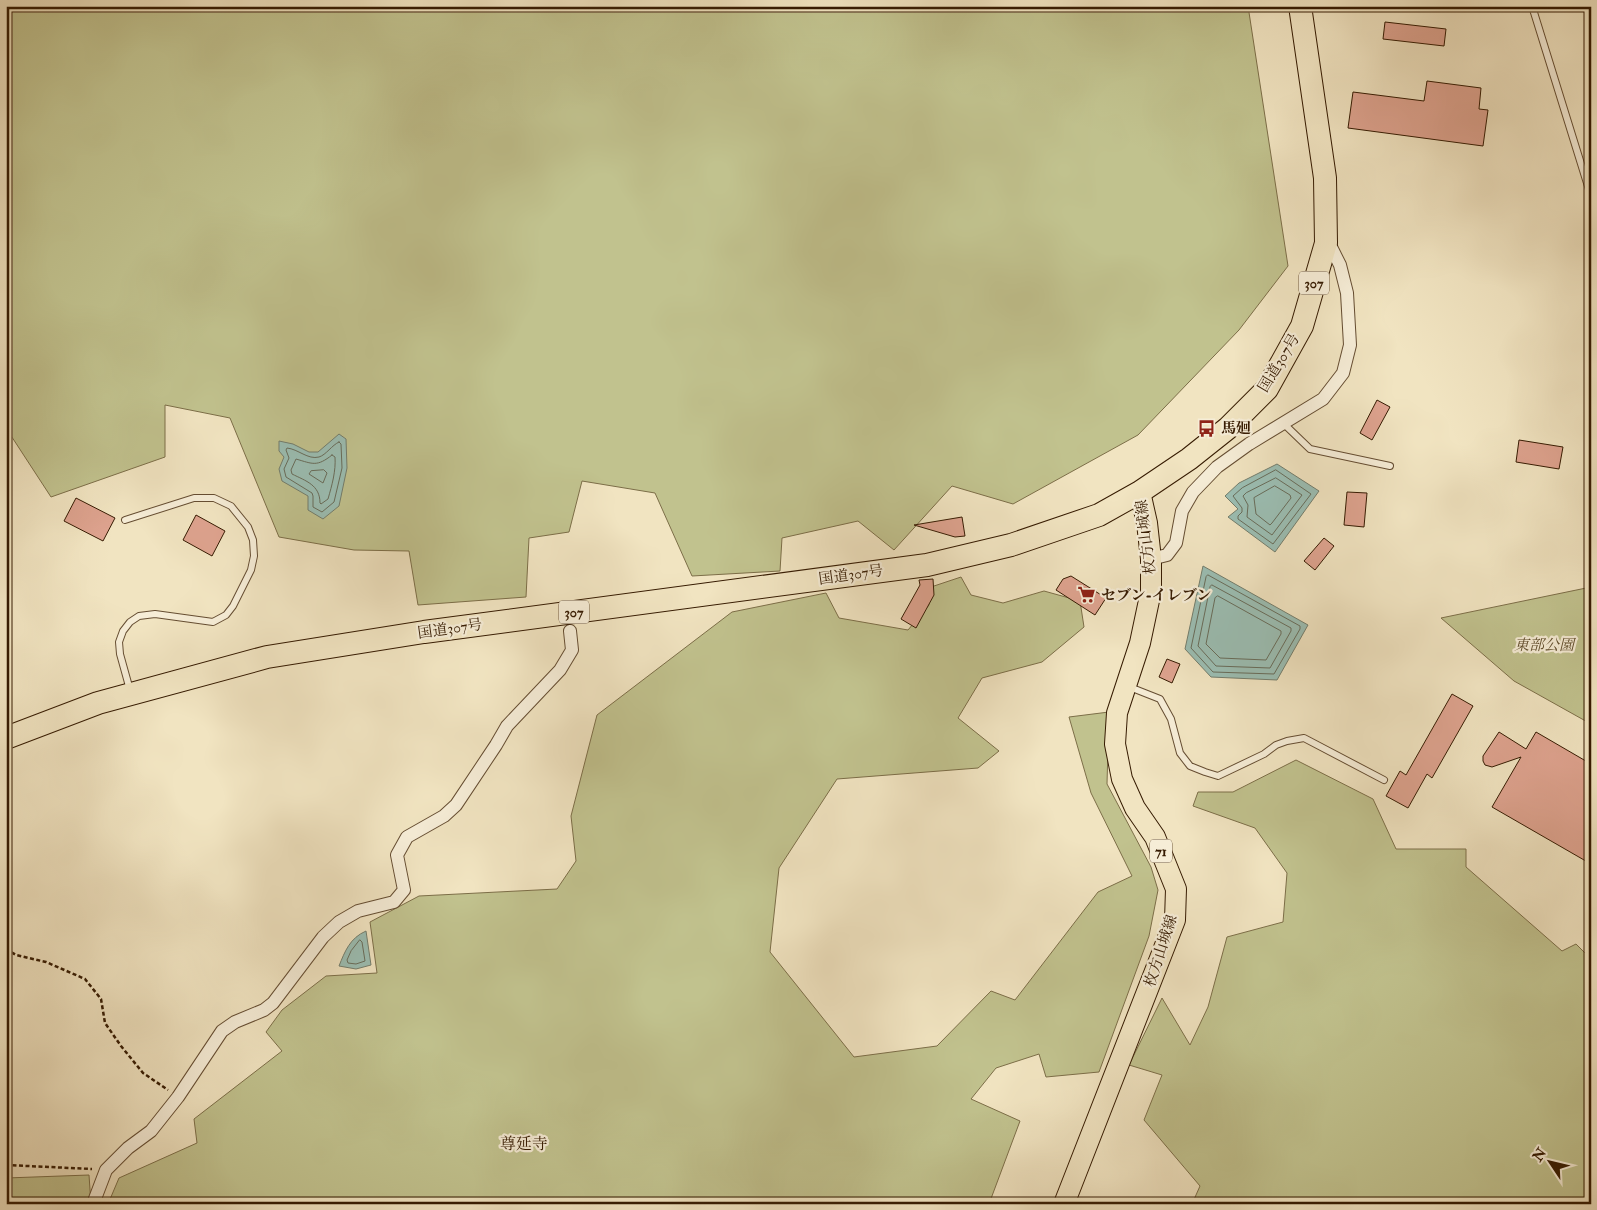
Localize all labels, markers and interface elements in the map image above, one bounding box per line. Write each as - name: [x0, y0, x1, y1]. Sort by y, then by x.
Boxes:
- road number: 307: [1299, 272, 1329, 294]
- street label: 国道307号: [1254, 330, 1304, 396]
- bus stop icon: 馬廻: [1197, 418, 1217, 438]
- place label: 馬廻: [1221, 419, 1251, 438]
- street label: 枚方山城線: [1132, 499, 1160, 575]
- street label: 国道307号: [817, 561, 885, 589]
- supermarket icon: セブン-イレブン: [1077, 585, 1097, 605]
- place label: セブン-イレブン: [1101, 586, 1211, 605]
- road number: 307: [559, 600, 589, 624]
- street label: 国道307号: [416, 615, 484, 643]
- park label: 東部公園: [1514, 636, 1577, 655]
- road number: 71: [1150, 839, 1172, 862]
- street label: 枚方山城線: [1140, 912, 1182, 990]
- district label: 尊延寺: [500, 1134, 548, 1154]
- north arrow: [1524, 1138, 1574, 1188]
- text: N: [1529, 1144, 1551, 1166]

